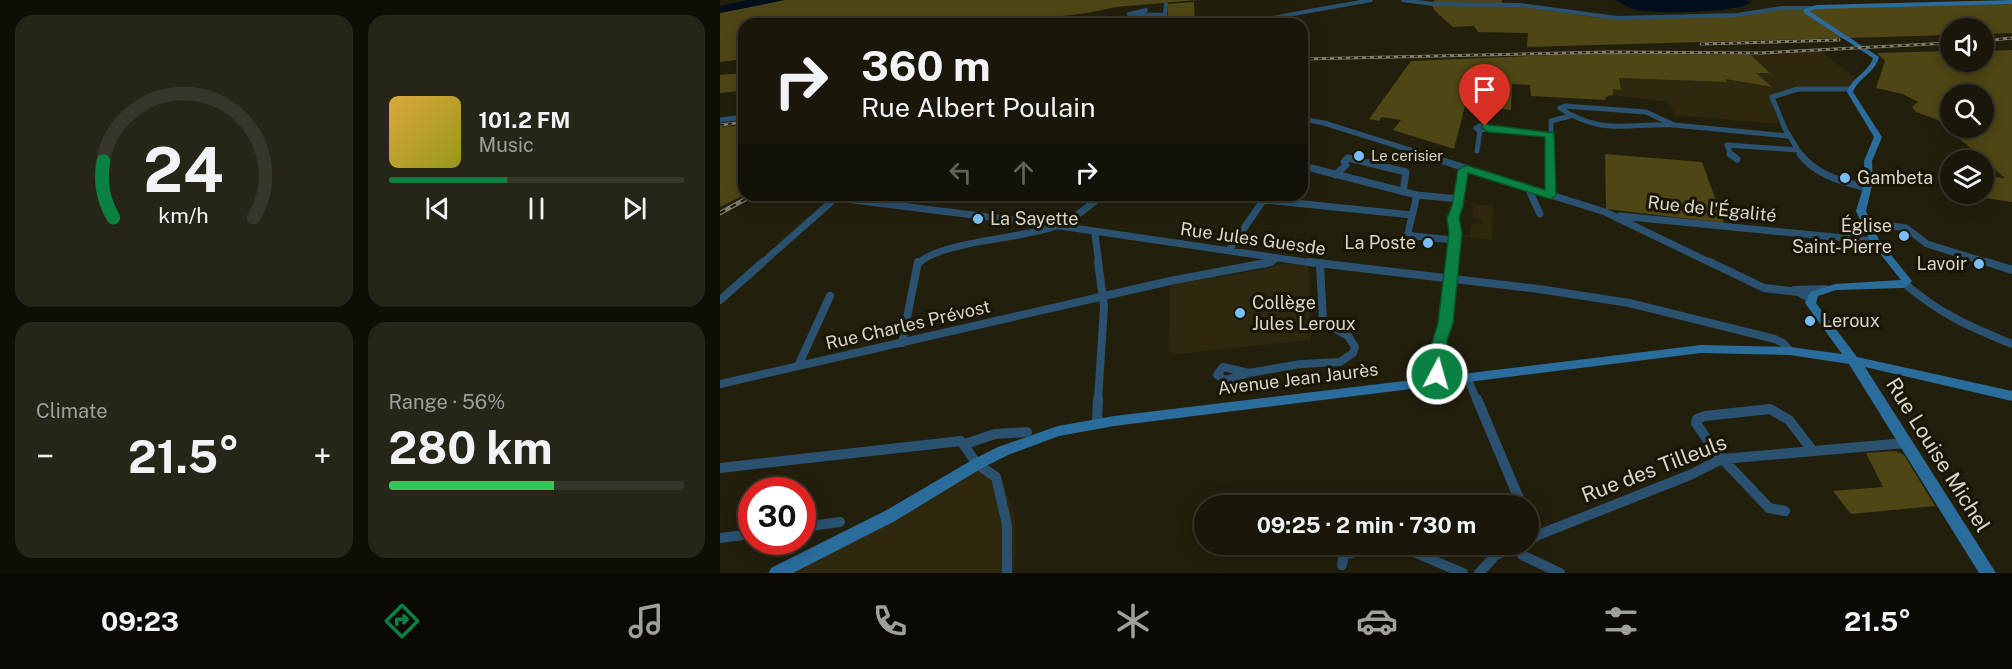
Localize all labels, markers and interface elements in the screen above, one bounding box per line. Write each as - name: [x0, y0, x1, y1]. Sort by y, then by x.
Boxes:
- map controls: [1940, 18, 1994, 204]
- button: sound: [1940, 18, 1994, 72]
- text: 360 m: [861, 41, 991, 90]
- icon: right: [762, 42, 840, 120]
- pin: [1459, 64, 1510, 126]
- icon: arrive: [1468, 73, 1501, 106]
- button: search: [1940, 84, 1994, 138]
- text: Rue Albert Poulain: [861, 91, 1096, 123]
- text: 101.2 FM: [479, 107, 571, 133]
- text: 24: [143, 133, 224, 206]
- text: Music: [479, 133, 534, 157]
- place label: Le cerisier: [1371, 147, 1443, 164]
- marker: Le cerisier: [1352, 149, 1366, 163]
- button: layers: [1940, 150, 1994, 204]
- icon: left: [944, 156, 977, 189]
- icon: ahead: [1007, 156, 1040, 189]
- icon: right: [1070, 156, 1103, 189]
- place label: Gambeta: [1857, 167, 1933, 188]
- marker: Gambeta: [1838, 171, 1852, 185]
- street label: Rue de l'Égalité: [1647, 190, 1778, 226]
- icon: previous: [421, 192, 454, 225]
- icon: pause: [520, 192, 553, 225]
- icon: next: [618, 192, 651, 225]
- text: km/h: [159, 203, 209, 228]
- place label: La Sayette: [990, 208, 1078, 229]
- marker: La Sayette: [971, 212, 985, 226]
- place label: Église Saint-Pierre: [1792, 214, 1892, 257]
- street label: Rue Jules Guesde: [1179, 218, 1327, 259]
- marker: Église Saint-Pierre: [1897, 229, 1911, 243]
- place label: La Poste: [1344, 232, 1416, 253]
- marker: La Poste: [1421, 236, 1435, 250]
- place label: Lavoir: [1917, 253, 1967, 274]
- marker: Lavoir: [1972, 257, 1986, 271]
- place label: Collège Jules Leroux: [1252, 292, 1356, 334]
- street label: Rue Charles Prévost: [823, 295, 992, 354]
- marker: Collège Jules Leroux: [1233, 306, 1247, 320]
- place label: Leroux: [1822, 310, 1880, 331]
- marker: Leroux: [1803, 314, 1817, 328]
- position arrow: [1405, 342, 1469, 406]
- street label: Avenue Jean Jaurès: [1216, 358, 1379, 399]
- street label: Rue Louise Michel: [1881, 373, 1996, 536]
- text: Range · 56%: [389, 390, 505, 414]
- text: Climate: [36, 399, 108, 423]
- text: 280 km: [389, 421, 553, 474]
- street label: Rue des Tilleuls: [1578, 429, 1730, 508]
- text: 21.5°: [128, 430, 240, 483]
- text: −: [36, 437, 54, 475]
- text: +: [313, 437, 331, 475]
- speed limit sign: 30: [738, 477, 816, 555]
- text: 09:25 · 2 min · 730 m: [1257, 512, 1476, 538]
- icon: directions: [381, 600, 423, 642]
- icon: music: [625, 600, 667, 642]
- icon: phone: [869, 600, 911, 642]
- icon: climate: [1112, 600, 1154, 642]
- icon: car: [1356, 600, 1398, 642]
- icon: filters: [1600, 600, 1642, 642]
- text: 09:23: [101, 605, 179, 637]
- text: 21.5°: [1844, 605, 1911, 637]

